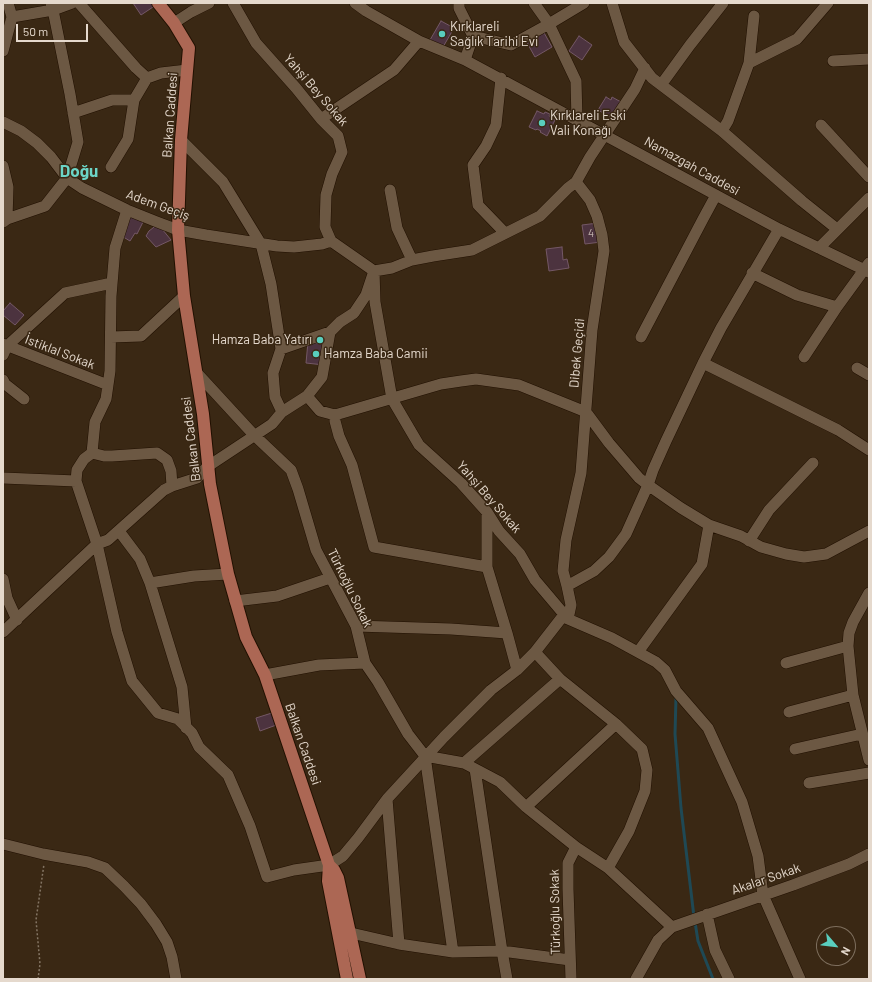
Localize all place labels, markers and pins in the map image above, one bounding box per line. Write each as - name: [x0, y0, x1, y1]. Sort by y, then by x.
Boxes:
- place label: Kırklareli Sağlık Tarihi Evi: [450, 19, 538, 50]
- marker: Kırklareli Sağlık Tarihi Evi: [437, 29, 447, 39]
- place label: Kırklareli Eski Vali Konağı: [550, 108, 626, 139]
- marker: Kırklareli Eski Vali Konağı: [537, 118, 547, 128]
- place label: Hamza Baba Yatırı: [212, 332, 312, 348]
- marker: Hamza Baba Yatırı: [315, 335, 325, 345]
- place label: Hamza Baba Camii: [324, 346, 428, 362]
- marker: Hamza Baba Camii: [311, 349, 321, 359]

